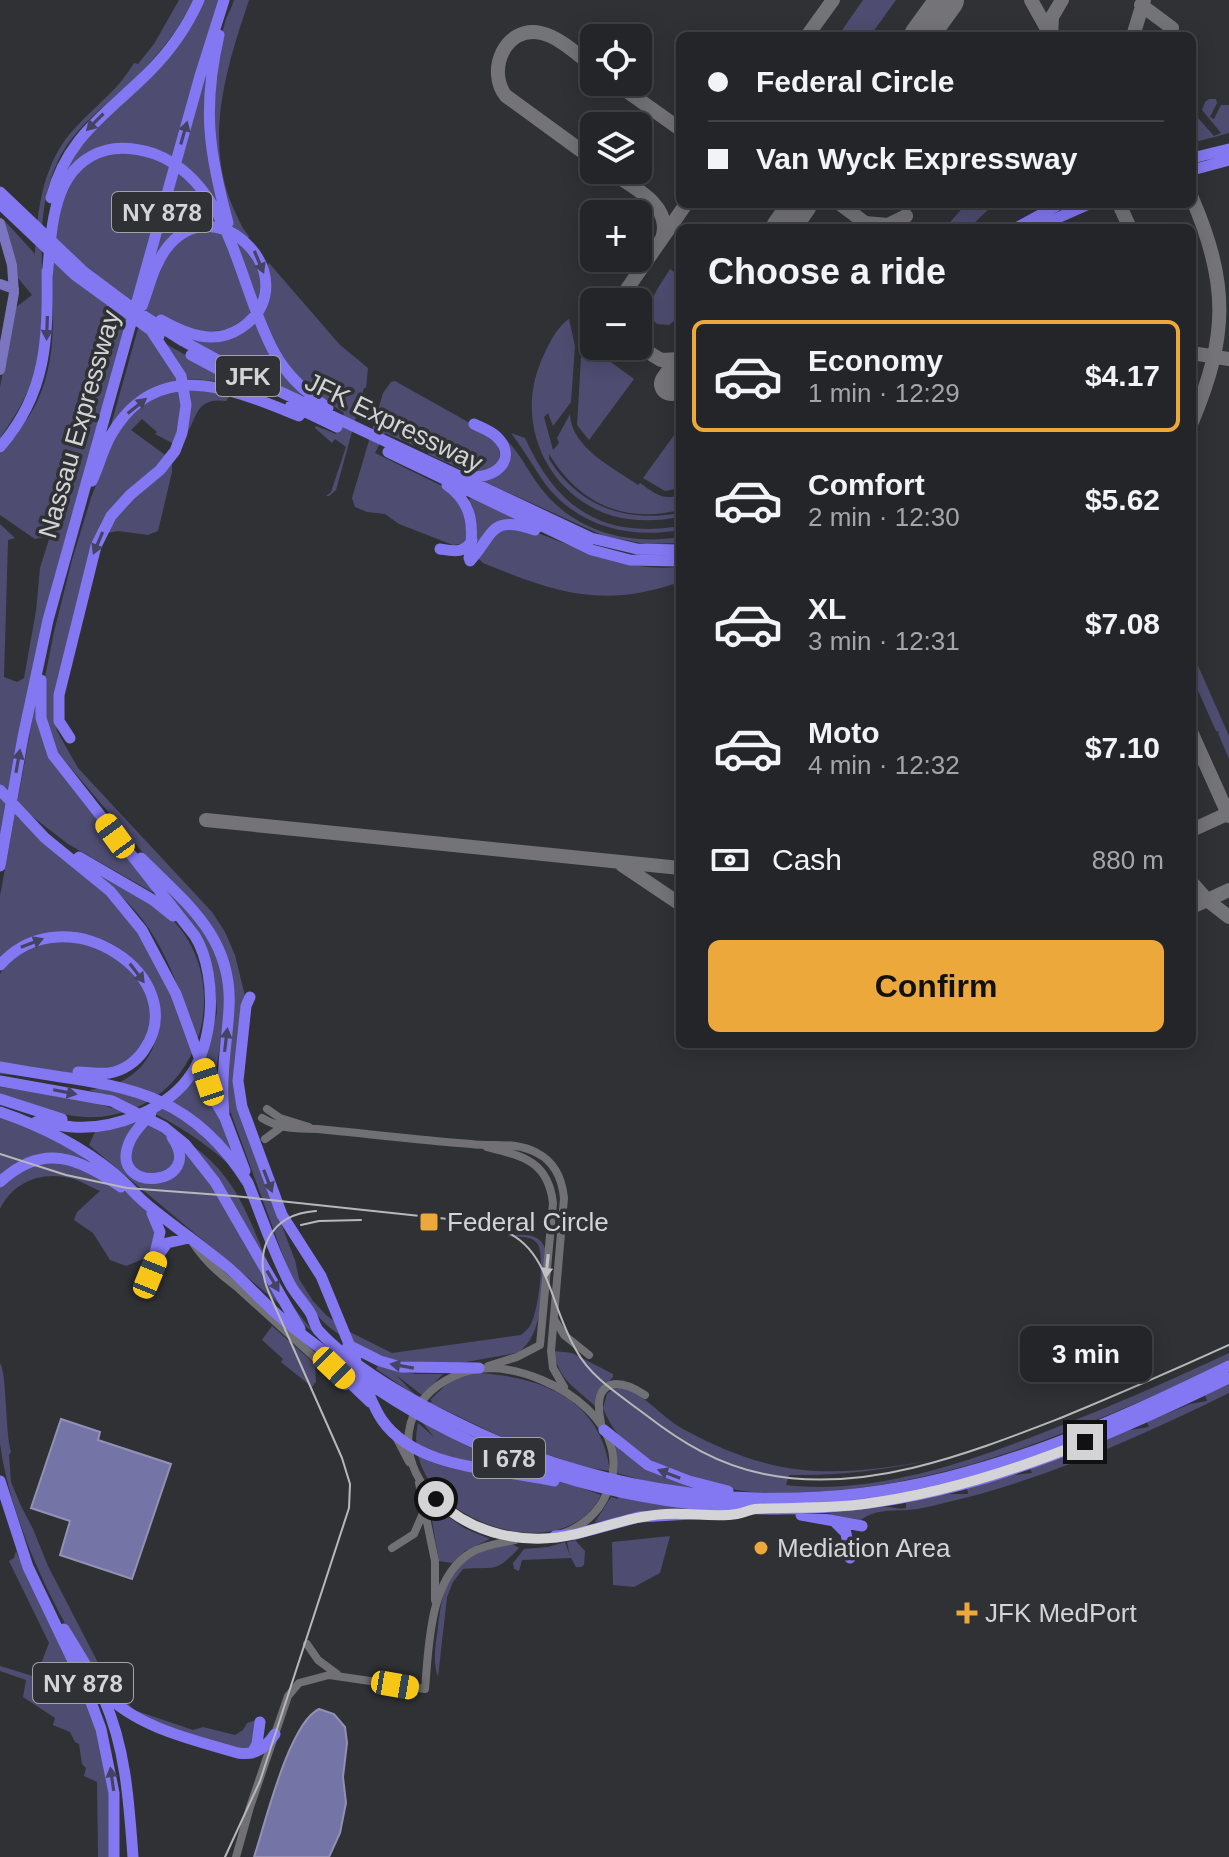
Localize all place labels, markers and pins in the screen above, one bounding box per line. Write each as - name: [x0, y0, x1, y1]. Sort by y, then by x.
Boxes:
- place label: Federal Circle: [447, 1207, 609, 1237]
- marker: Federal Circle: [418, 1211, 440, 1233]
- place label: Mediation Area: [777, 1533, 951, 1563]
- marker: Mediation Area: [752, 1539, 770, 1557]
- place label: JFK MedPort: [985, 1598, 1137, 1628]
- marker: JFK MedPort: [956, 1602, 978, 1624]

